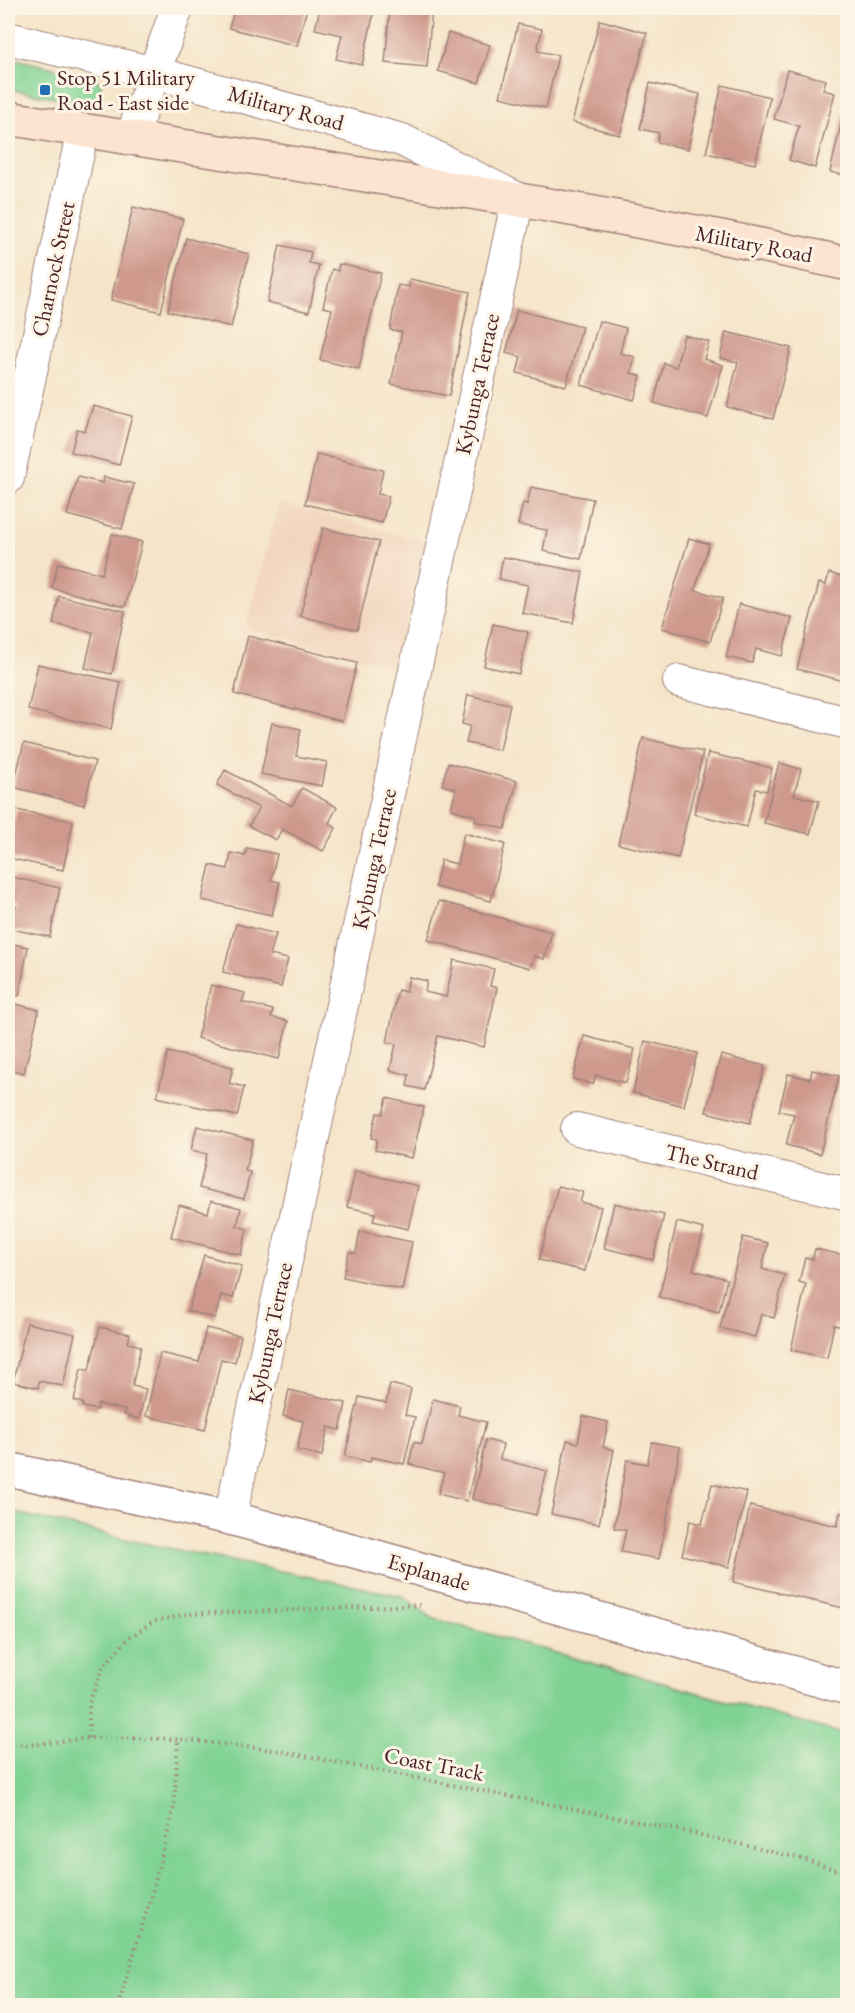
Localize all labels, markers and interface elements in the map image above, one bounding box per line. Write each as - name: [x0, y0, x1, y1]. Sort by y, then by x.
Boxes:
- place label: Stop 51 Military Road - East side: [57, 63, 195, 117]
- street label: Military Road: [225, 79, 348, 138]
- marker: Stop 51 Military Road - East side: [38, 83, 52, 97]
- street label: Charnock Street: [25, 199, 82, 339]
- street label: Military Road: [693, 218, 816, 270]
- street label: Kybunga Terrace: [448, 310, 506, 457]
- street label: Kybunga Terrace: [345, 785, 403, 932]
- street label: The Strand: [662, 1137, 762, 1187]
- street label: Kybunga Terrace: [241, 1259, 299, 1406]
- street label: Esplanade: [384, 1546, 474, 1598]
- street label: Coast Track: [382, 1740, 487, 1788]

